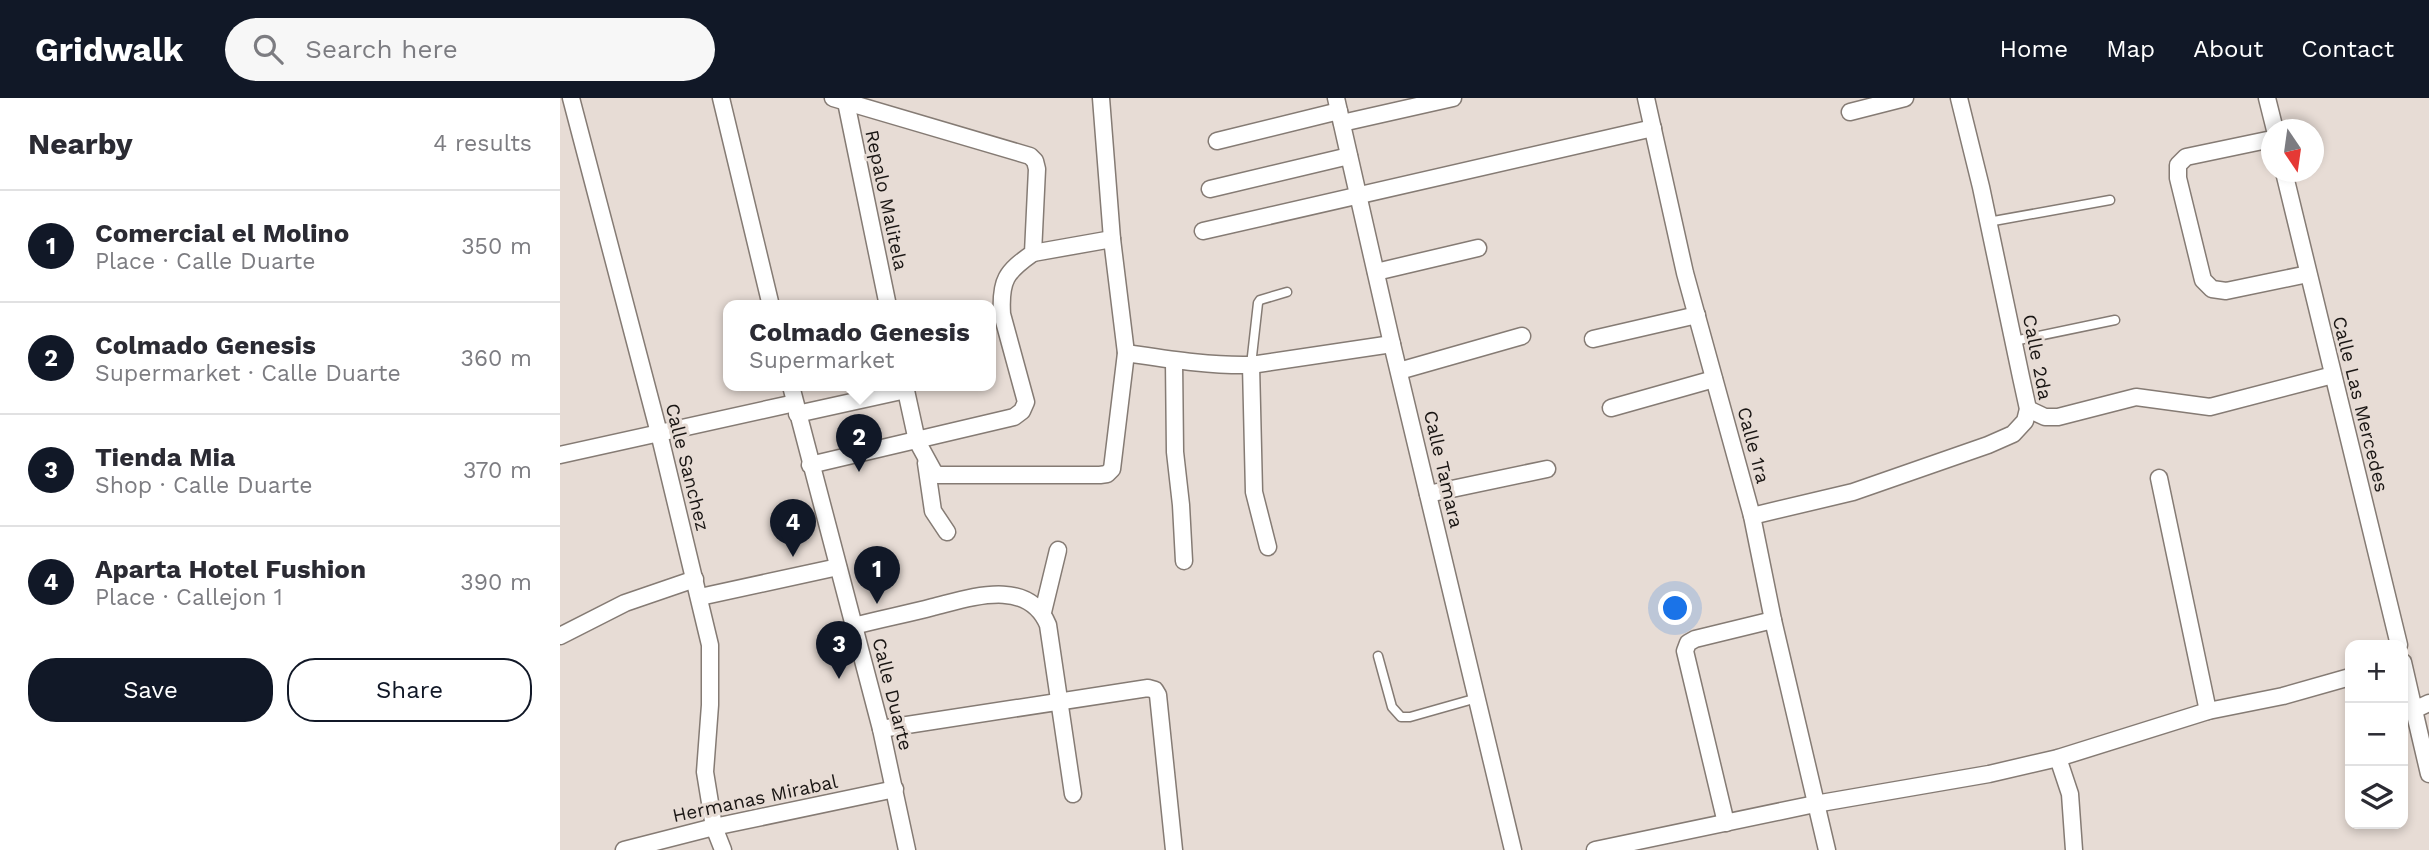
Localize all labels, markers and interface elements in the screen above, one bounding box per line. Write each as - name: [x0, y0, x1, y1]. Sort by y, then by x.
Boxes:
- search box: [225, 18, 715, 81]
- text: Gridwalk: [35, 30, 183, 69]
- icon: search: [249, 30, 287, 68]
- text: Search here: [305, 34, 458, 64]
- text: Home: [2000, 35, 2068, 63]
- text: Map: [2106, 35, 2155, 63]
- text: About: [2193, 35, 2263, 63]
- text: Contact: [2301, 35, 2394, 63]
- north arrow: [2261, 119, 2324, 182]
- text: Nearby: [28, 126, 133, 161]
- street label: Repalo Malitela: [860, 128, 913, 273]
- text: 4 results: [433, 130, 532, 157]
- text: Comercial el Molino: [95, 218, 349, 248]
- text: 1: [46, 233, 56, 260]
- text: 350 m: [461, 233, 532, 260]
- text: Place · Calle Duarte: [95, 248, 316, 275]
- popup: [723, 300, 996, 391]
- street label: Calle 2da: [2018, 312, 2057, 402]
- street label: Calle Las Mercedes: [2328, 314, 2394, 494]
- text: Colmado Genesis: [749, 317, 970, 347]
- text: Colmado Genesis: [95, 330, 316, 360]
- text: 2: [44, 345, 58, 372]
- text: 360 m: [461, 345, 532, 372]
- text: Supermarket: [749, 347, 894, 374]
- text: Supermarket · Calle Duarte: [95, 360, 401, 387]
- street label: Calle Sanchez: [661, 401, 715, 533]
- street label: Calle 1ra: [1732, 404, 1775, 486]
- street label: Calle Tamara: [1419, 408, 1468, 530]
- pin: 2: [836, 414, 882, 472]
- text: Tienda Mia: [95, 442, 235, 472]
- text: 3: [44, 457, 58, 484]
- text: 370 m: [463, 457, 532, 484]
- text: Shop · Calle Duarte: [95, 472, 312, 499]
- pin: 4: [770, 499, 816, 557]
- pin: 1: [854, 546, 900, 604]
- text: Aparta Hotel Fushion: [95, 554, 366, 584]
- text: 4: [44, 569, 58, 596]
- text: 390 m: [460, 569, 532, 596]
- text: Place · Callejon 1: [95, 584, 283, 611]
- your location: [1658, 591, 1692, 625]
- pin: 3: [816, 621, 862, 679]
- street label: Calle Duarte: [867, 635, 918, 753]
- map controls: [2345, 640, 2408, 829]
- button: +: [2345, 640, 2408, 703]
- button: Save: [28, 658, 273, 722]
- button: Share: [287, 658, 532, 722]
- button: −: [2345, 703, 2408, 766]
- button: layers: [2345, 766, 2408, 829]
- street label: Hermanas Mirabal: [670, 770, 840, 827]

